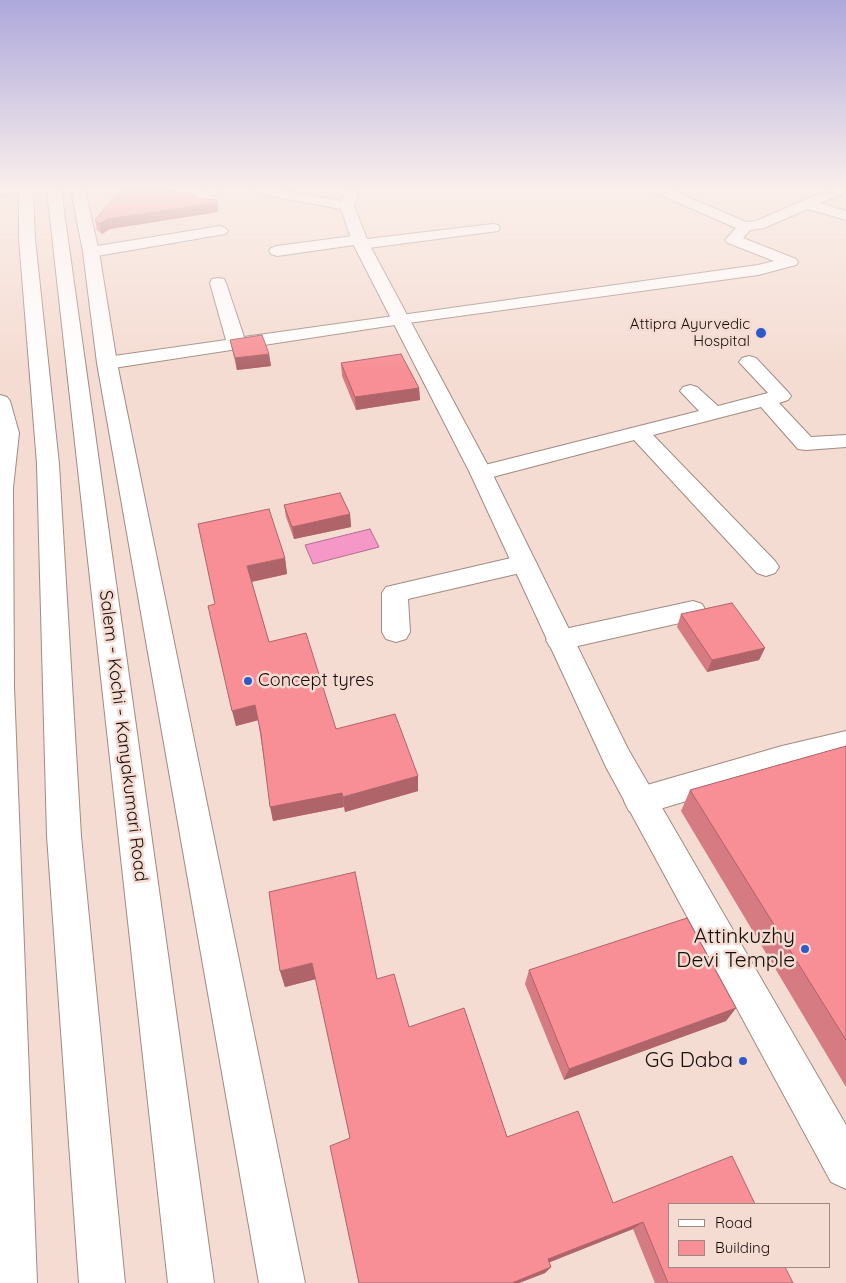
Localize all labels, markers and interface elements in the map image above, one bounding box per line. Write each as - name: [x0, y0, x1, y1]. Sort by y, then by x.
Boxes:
- place label: Attipra Ayurvedic Hospital: [630, 315, 750, 350]
- marker: Attipra Ayurvedic Hospital: [754, 326, 768, 340]
- street label: Salem - Kochi - Kanyakumari Road: [94, 589, 152, 883]
- place label: Concept tyres: [258, 670, 374, 692]
- marker: Concept tyres: [242, 675, 254, 687]
- place label: Attinkuzhy Devi Temple: [676, 924, 795, 974]
- marker: Attinkuzhy Devi Temple: [799, 943, 811, 955]
- place label: GG Daba: [645, 1048, 733, 1074]
- marker: GG Daba: [737, 1055, 749, 1067]
- legend: [668, 1203, 831, 1268]
- text: Road: [715, 1213, 752, 1232]
- text: Building: [715, 1238, 770, 1257]

